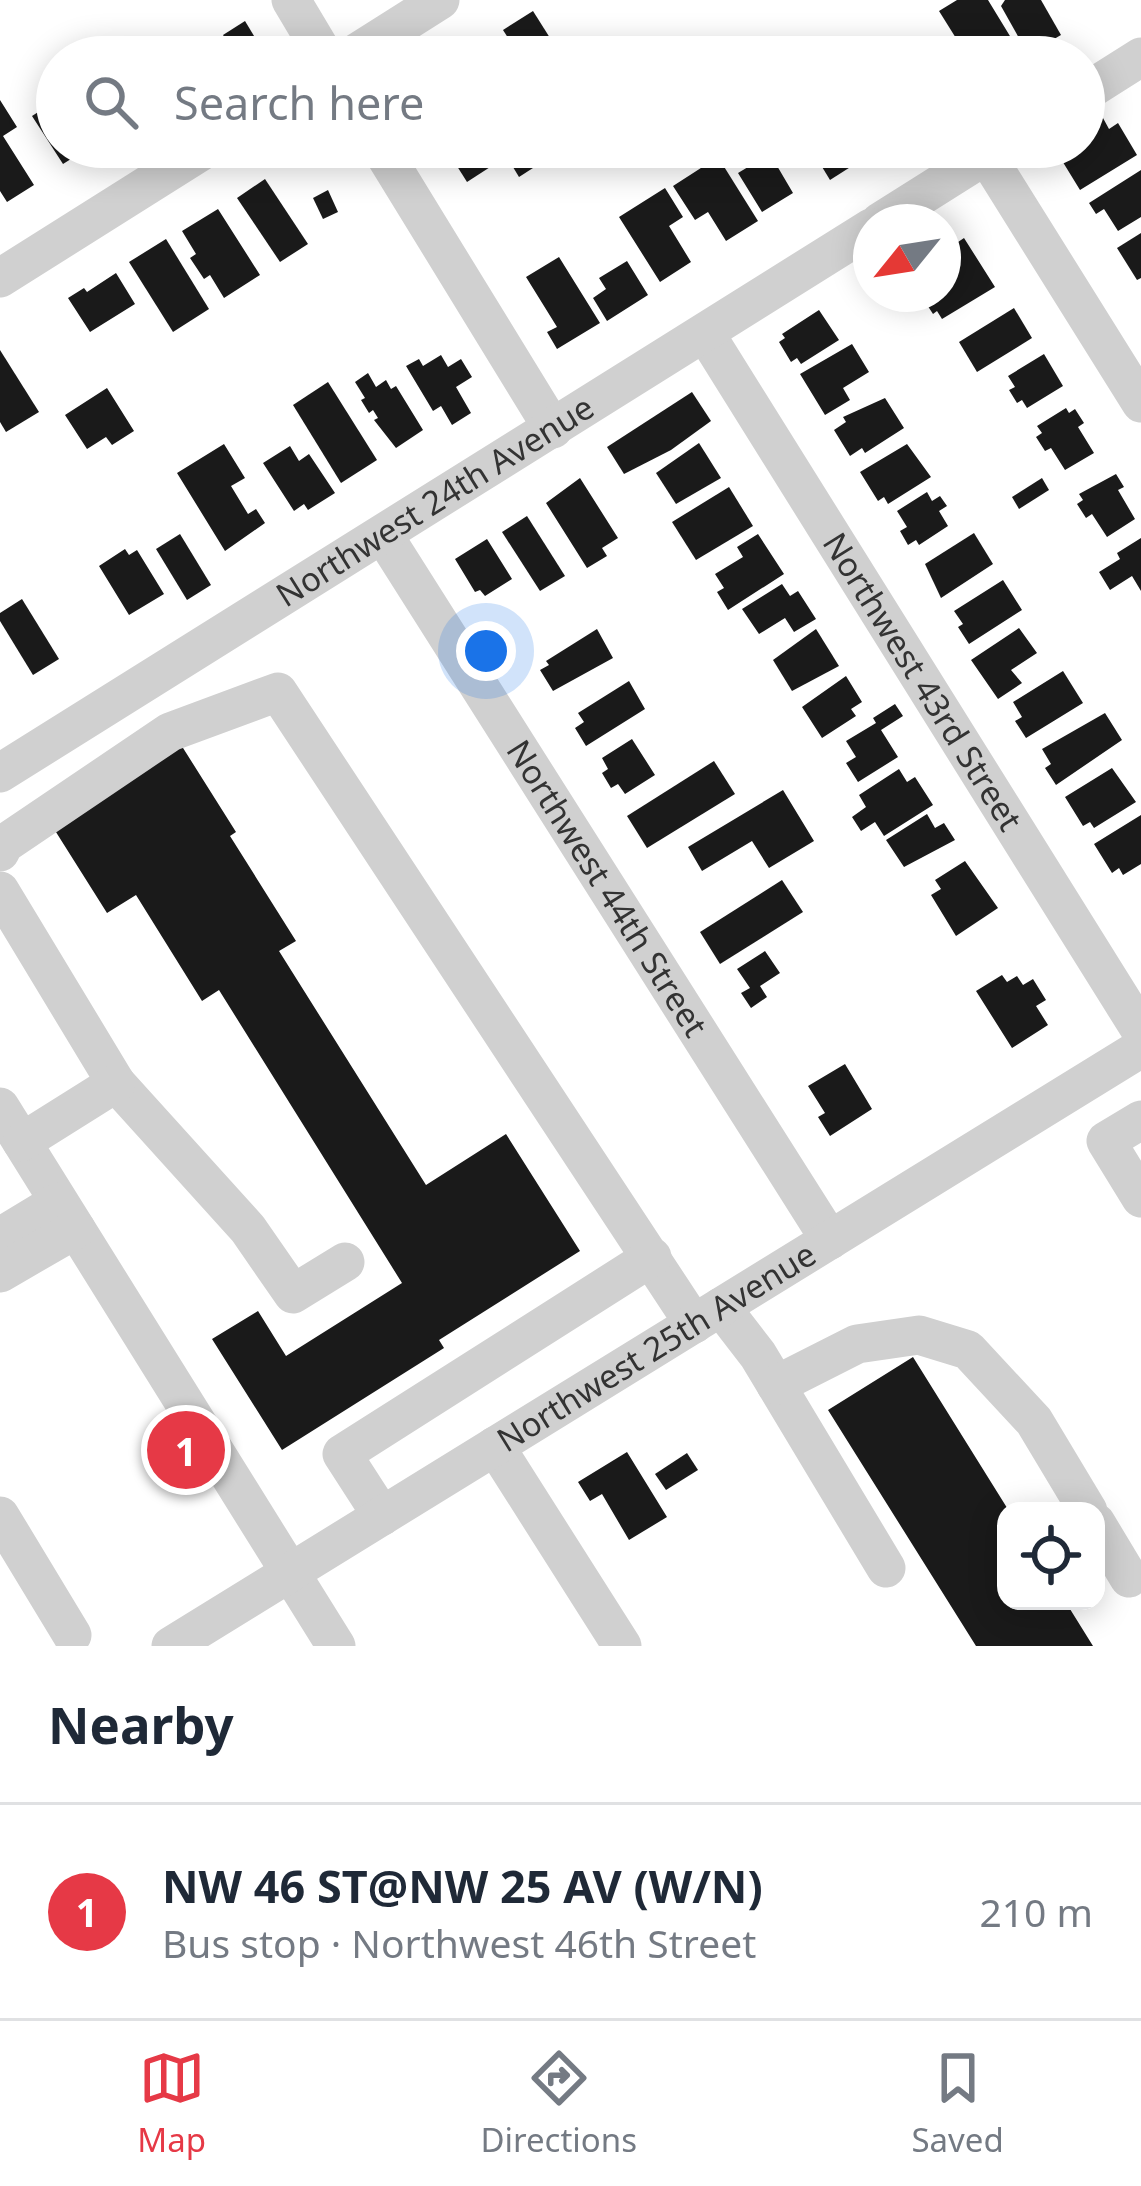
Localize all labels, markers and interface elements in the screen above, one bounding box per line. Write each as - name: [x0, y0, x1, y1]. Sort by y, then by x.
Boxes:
- search box: [36, 36, 1105, 168]
- icon: search: [78, 69, 144, 135]
- text: Search here: [174, 72, 424, 133]
- north arrow: [853, 204, 961, 312]
- street label: Northwest 24th Avenue: [267, 384, 602, 617]
- street label: Northwest 43rd Street: [813, 524, 1033, 839]
- your location: [456, 621, 516, 681]
- street label: Northwest 44th Street: [497, 731, 718, 1045]
- street label: Northwest 25th Avenue: [488, 1231, 824, 1462]
- pin: 1: [147, 1405, 225, 1495]
- map controls: [997, 1502, 1105, 1610]
- button: locate: [997, 1502, 1105, 1610]
- text: Nearby: [48, 1689, 234, 1759]
- text: NW 46 ST@NW 25 AV (W/N): [162, 1855, 763, 1916]
- text: 1: [76, 1885, 98, 1938]
- text: 210 m: [979, 1885, 1093, 1938]
- text: Bus stop · Northwest 46th Street: [162, 1916, 756, 1969]
- tab: Map: [137, 2045, 206, 2162]
- tab: Directions: [480, 2045, 637, 2162]
- tab: Saved: [911, 2045, 1004, 2162]

